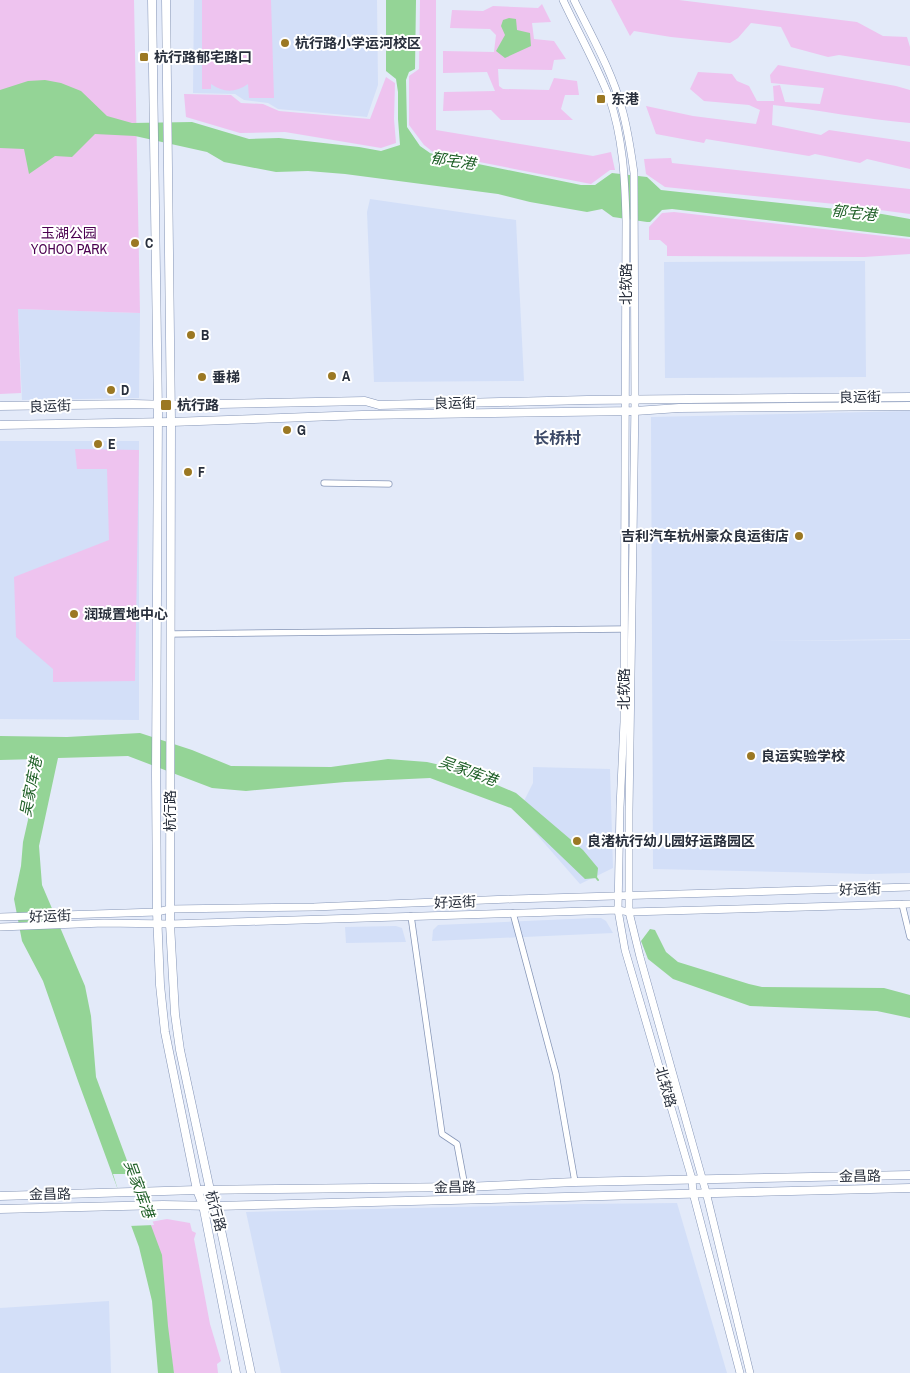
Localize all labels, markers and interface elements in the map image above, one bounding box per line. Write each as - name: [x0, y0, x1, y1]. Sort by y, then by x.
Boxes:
- place label: 杭行路小学运河校区: [295, 34, 421, 52]
- marker: 杭行路小学运河校区: [279, 37, 291, 49]
- place label: 杭行路郁宅路口: [154, 48, 252, 66]
- marker: 杭行路郁宅路口: [138, 51, 150, 63]
- place label: 东港: [611, 90, 639, 108]
- marker: 东港: [595, 93, 607, 105]
- water label: 郁宅港: [429, 147, 479, 175]
- water label: 郁宅港: [831, 200, 880, 226]
- park label: 玉湖公园 YOHOO PARK: [31, 224, 108, 258]
- place label: C: [145, 234, 153, 252]
- marker: C: [129, 237, 141, 249]
- street label: 北软路: [617, 263, 635, 305]
- place label: B: [201, 326, 209, 344]
- marker: B: [185, 329, 197, 341]
- place label: A: [342, 367, 351, 385]
- place label: 垂梯: [212, 368, 240, 386]
- marker: A: [326, 370, 338, 382]
- marker: 垂梯: [196, 371, 208, 383]
- place label: D: [121, 381, 129, 399]
- marker: D: [105, 384, 117, 396]
- street label: 良运街: [839, 388, 881, 406]
- street label: 良运街: [434, 394, 476, 412]
- street label: 良运街: [29, 396, 71, 416]
- place label: 杭行路: [177, 396, 219, 414]
- marker: 杭行路: [159, 398, 173, 412]
- place label: G: [297, 421, 306, 439]
- marker: G: [281, 424, 293, 436]
- district label: 长桥村: [533, 427, 581, 449]
- place label: E: [108, 435, 116, 453]
- marker: E: [92, 438, 104, 450]
- place label: F: [198, 463, 205, 481]
- marker: F: [182, 466, 194, 478]
- place label: 吉利汽车杭州豪众良运街店: [621, 527, 789, 545]
- marker: 吉利汽车杭州豪众良运街店: [793, 530, 805, 542]
- place label: 润珹置地中心: [84, 605, 168, 623]
- marker: 润珹置地中心: [68, 608, 80, 620]
- street label: 北软路: [615, 668, 633, 710]
- place label: 良运实验学校: [761, 747, 845, 765]
- water label: 吴家库港: [436, 750, 502, 791]
- marker: 良运实验学校: [745, 750, 757, 762]
- water label: 吴家库港: [14, 753, 47, 818]
- street label: 杭行路: [161, 790, 179, 832]
- place label: 良渚杭行幼儿园好运路园区: [587, 832, 755, 850]
- marker: 良渚杭行幼儿园好运路园区: [571, 835, 583, 847]
- street label: 好运街: [839, 879, 881, 899]
- street label: 好运街: [434, 892, 476, 912]
- street label: 好运街: [29, 906, 71, 926]
- street label: 北软路: [652, 1064, 680, 1110]
- water label: 吴家库港: [119, 1157, 160, 1222]
- street label: 金昌路: [839, 1167, 881, 1185]
- street label: 金昌路: [434, 1178, 476, 1196]
- street label: 金昌路: [29, 1185, 71, 1203]
- street label: 杭行路: [202, 1188, 230, 1234]

